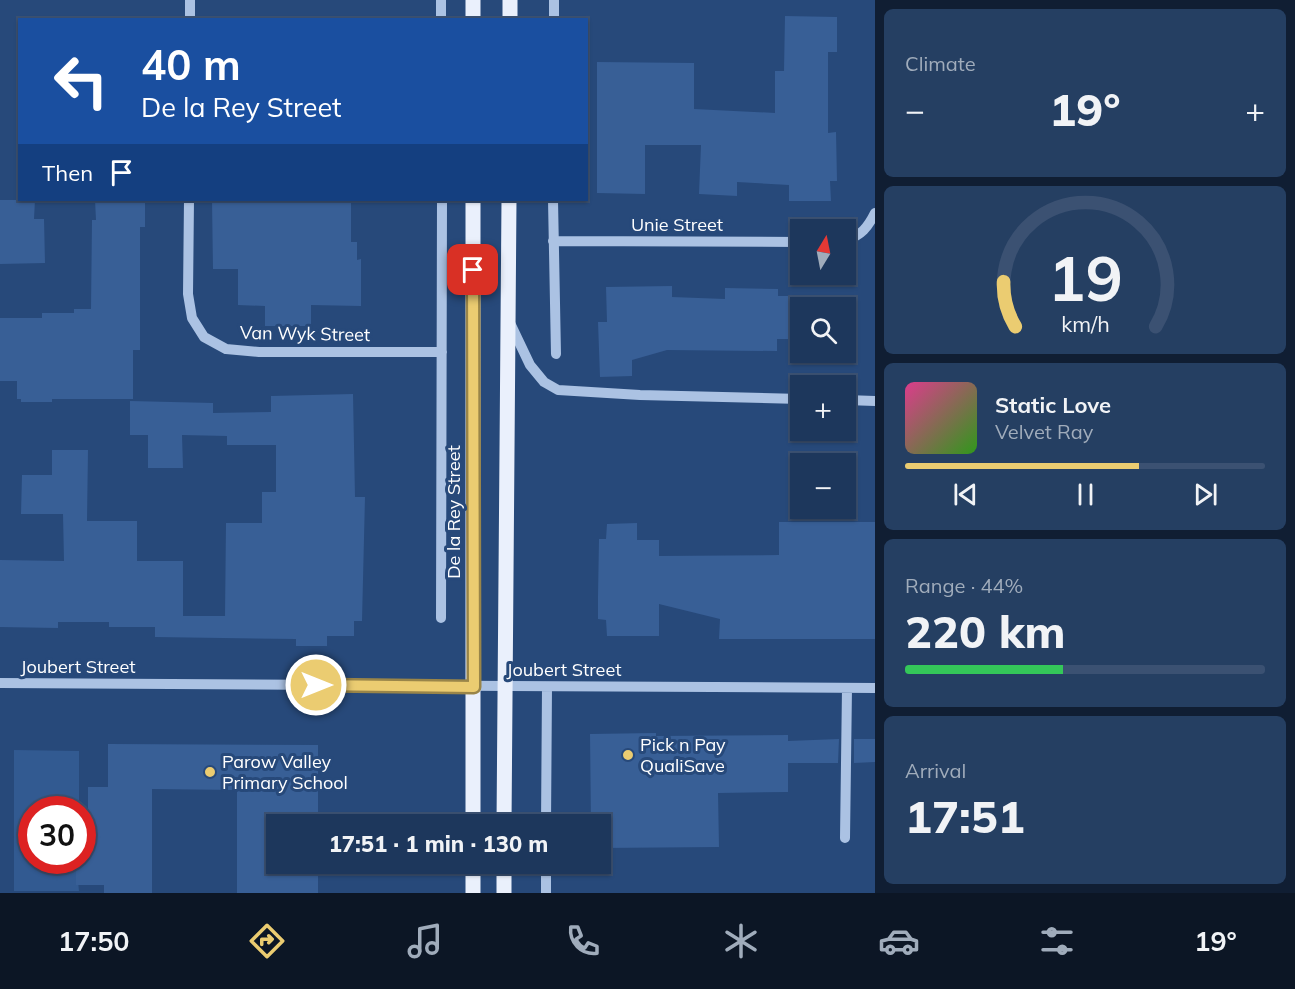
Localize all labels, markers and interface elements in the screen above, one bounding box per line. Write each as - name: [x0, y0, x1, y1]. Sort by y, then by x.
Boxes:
- text: 40 m: [141, 38, 241, 91]
- icon: left: [42, 42, 120, 120]
- text: Climate: [905, 51, 976, 76]
- text: 19°: [1049, 81, 1121, 137]
- text: −: [905, 89, 925, 130]
- text: +: [1245, 89, 1265, 130]
- text: De la Rey Street: [141, 90, 342, 124]
- icon: arrive: [105, 156, 138, 189]
- text: Then: [42, 159, 93, 187]
- street label: Unie Street: [631, 213, 723, 236]
- north arrow: [790, 219, 856, 285]
- map controls: [790, 219, 856, 519]
- text: 19: [1048, 238, 1122, 317]
- pin: [447, 244, 498, 295]
- icon: arrive: [456, 253, 489, 286]
- button: search: [790, 297, 856, 363]
- text: km/h: [1061, 310, 1109, 337]
- street label: Van Wyk Street: [240, 321, 370, 346]
- button: +: [790, 375, 856, 441]
- text: Static Love: [995, 391, 1111, 419]
- text: Velvet Ray: [995, 419, 1093, 444]
- street label: De la Rey Street: [442, 445, 465, 579]
- button: −: [790, 453, 856, 519]
- icon: previous: [949, 478, 982, 511]
- icon: pause: [1069, 478, 1102, 511]
- icon: next: [1189, 478, 1222, 511]
- text: Range · 44%: [905, 573, 1023, 598]
- text: 220 km: [905, 603, 1066, 659]
- position arrow: [284, 653, 348, 717]
- street label: Joubert Street: [21, 655, 135, 678]
- street label: Joubert Street: [507, 658, 621, 681]
- place label: Pick n Pay QualiSave: [640, 733, 726, 777]
- marker: Pick n Pay QualiSave: [621, 748, 635, 762]
- place label: Parow Valley Primary School: [222, 750, 348, 794]
- text: Arrival: [905, 758, 966, 783]
- marker: Parow Valley Primary School: [203, 765, 217, 779]
- text: 17:51: [905, 788, 1025, 844]
- speed limit sign: 30: [18, 796, 96, 874]
- text: 17:51 · 1 min · 130 m: [329, 830, 548, 858]
- icon: directions: [246, 920, 288, 962]
- icon: music: [404, 920, 446, 962]
- icon: phone: [562, 920, 604, 962]
- icon: climate: [720, 920, 762, 962]
- icon: car: [878, 920, 920, 962]
- icon: filters: [1036, 920, 1078, 962]
- text: 17:50: [58, 924, 130, 958]
- text: 19°: [1194, 924, 1237, 958]

